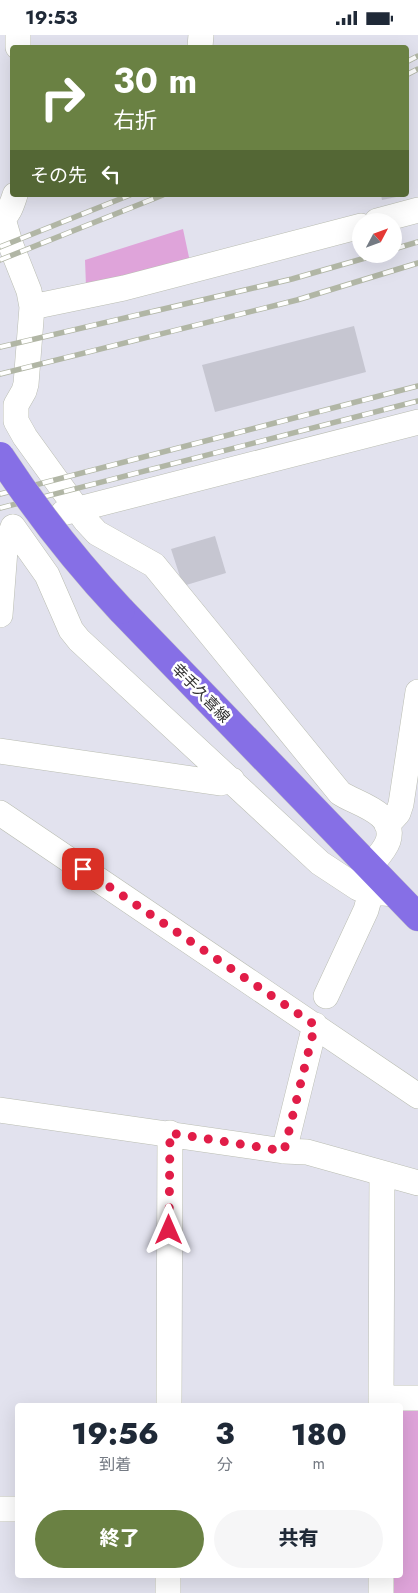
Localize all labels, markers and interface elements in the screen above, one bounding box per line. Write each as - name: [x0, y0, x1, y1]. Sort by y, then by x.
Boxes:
- text: 19:53: [25, 4, 78, 31]
- text: 30 m: [113, 56, 197, 106]
- icon: right: [30, 65, 95, 130]
- text: 右折: [113, 104, 157, 136]
- icon: left: [97, 160, 125, 188]
- text: その先: [30, 162, 87, 189]
- north arrow: [352, 213, 402, 263]
- map controls: [352, 213, 402, 263]
- street label: 幸手久喜線: [167, 658, 235, 728]
- pin: [62, 848, 104, 890]
- icon: arrive: [69, 855, 97, 883]
- position arrow: [142, 1203, 194, 1255]
- text: 19:56: [71, 1412, 159, 1455]
- text: 3: [215, 1412, 235, 1455]
- text: 180: [291, 1413, 347, 1456]
- text: m: [313, 1452, 325, 1475]
- text: 到着: [99, 1453, 131, 1476]
- text: 分: [217, 1453, 233, 1476]
- button: 終了: [35, 1510, 204, 1568]
- button: 共有: [214, 1510, 383, 1568]

